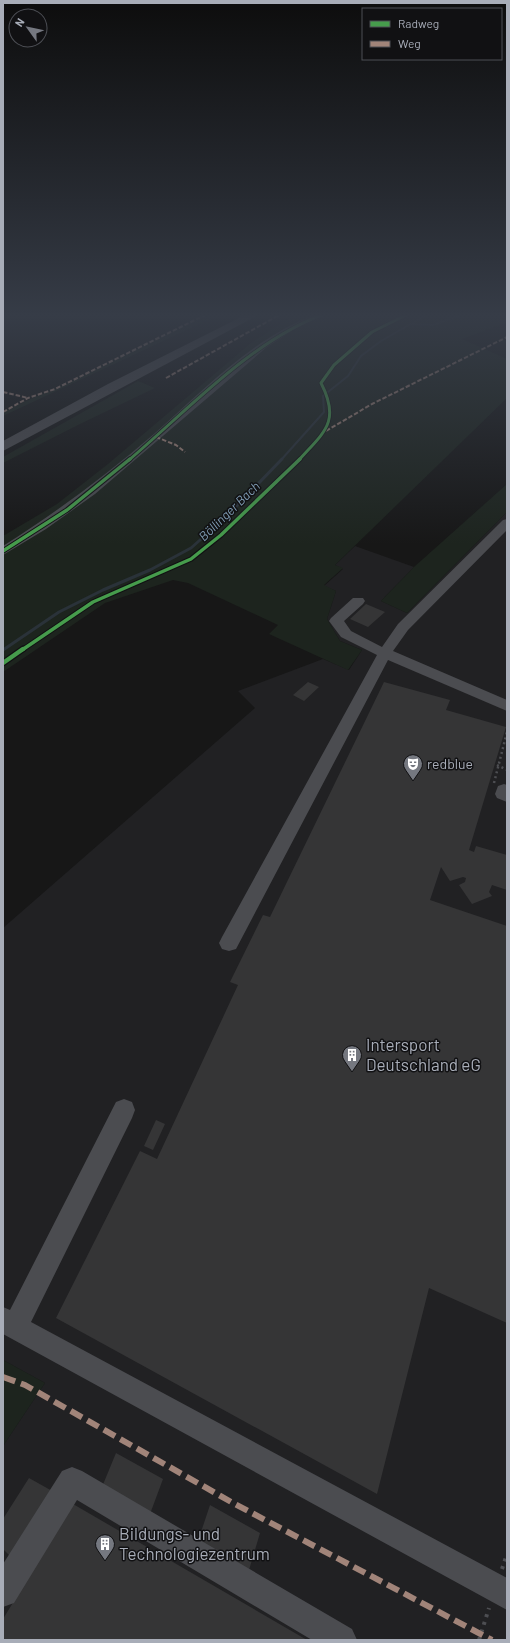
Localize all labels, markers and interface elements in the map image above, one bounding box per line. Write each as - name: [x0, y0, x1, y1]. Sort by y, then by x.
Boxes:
- north arrow: [8, 8, 48, 48]
- legend: [362, 8, 502, 60]
- text: N: [12, 16, 27, 29]
- text: Radweg: [398, 16, 439, 30]
- text: Weg: [398, 36, 421, 50]
- water label: Böllinger Bach: [195, 478, 263, 544]
- theatre icon: redblue: [402, 753, 424, 781]
- place label: redblue: [427, 755, 473, 772]
- place label: Intersport Deutschland eG: [366, 1034, 481, 1074]
- building icon: Intersport Deutschland eG: [341, 1044, 363, 1072]
- place label: Bildungs- und Technologiezentrum: [119, 1523, 270, 1563]
- building icon: Bildungs- und Technologiezentrum: [94, 1533, 116, 1561]

